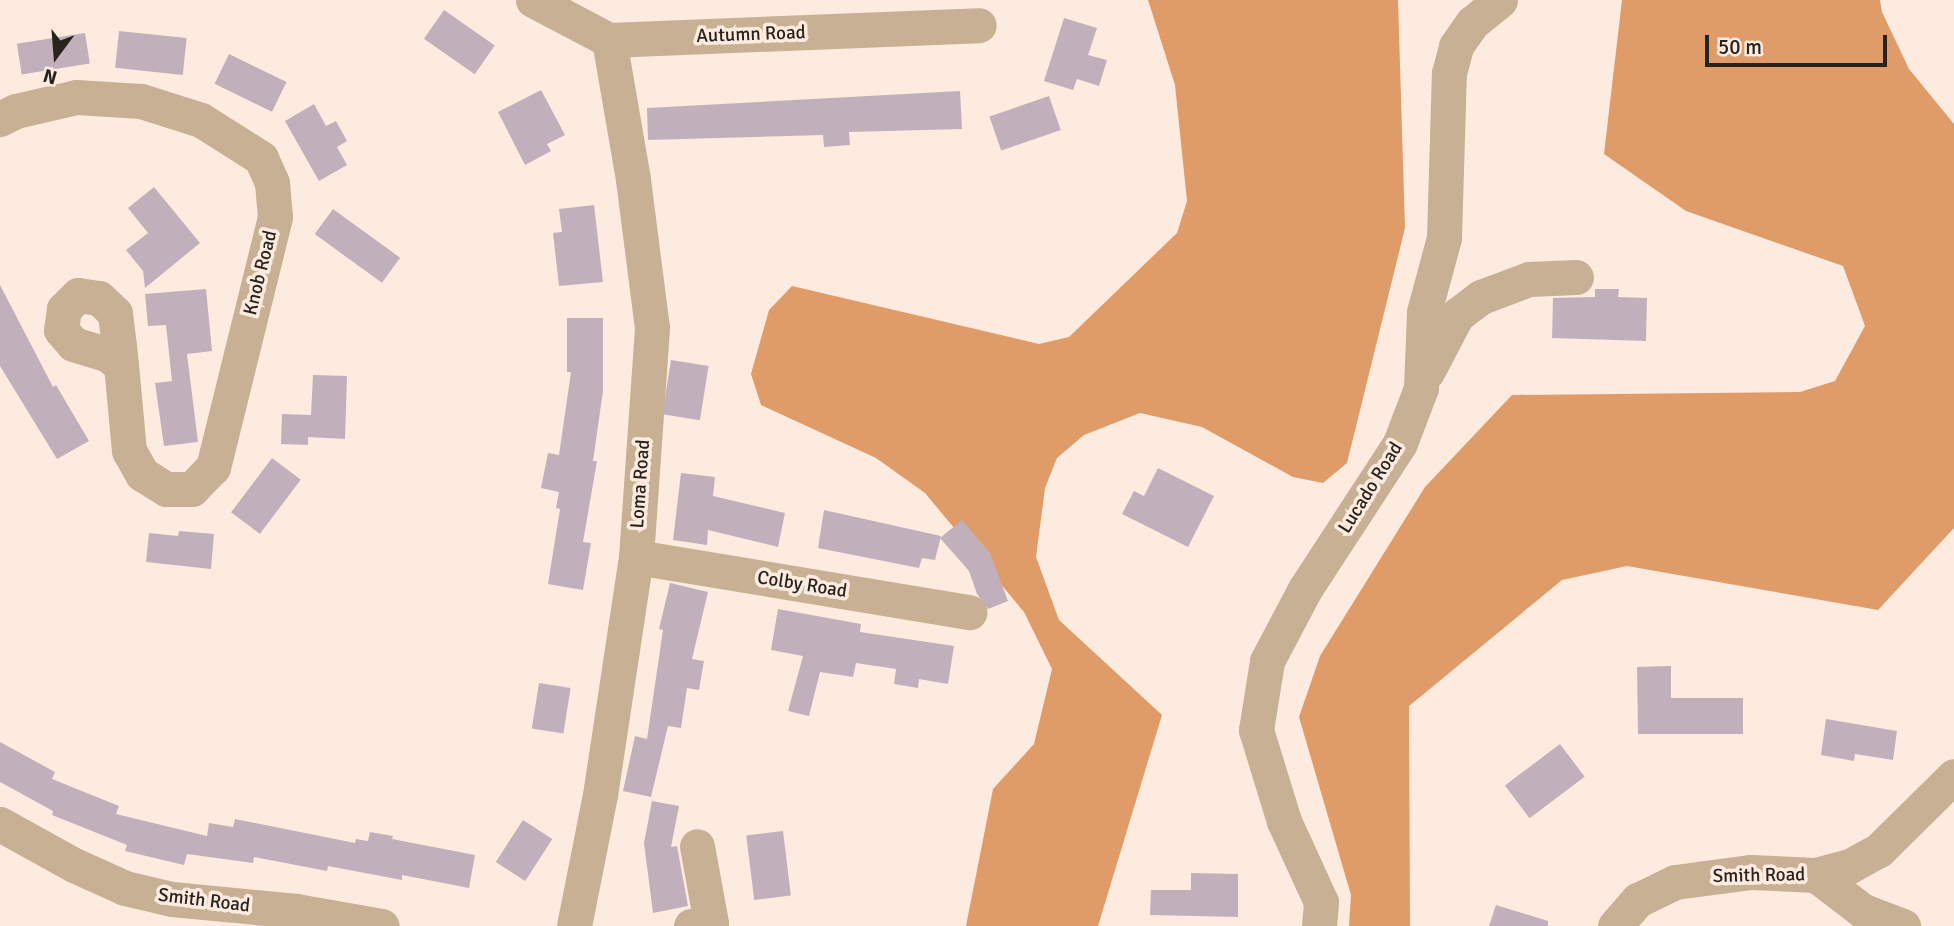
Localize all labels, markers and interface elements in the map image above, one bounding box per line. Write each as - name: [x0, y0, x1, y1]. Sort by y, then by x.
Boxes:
- north arrow: [21, 21, 91, 91]
- scale bar: [1709, 21, 1891, 65]
- street label: Autumn Road: [696, 22, 806, 48]
- text: 50 m: [1718, 34, 1762, 60]
- text: N: [41, 63, 60, 90]
- street label: Knob Road: [239, 228, 283, 318]
- street label: Lucado Road: [1334, 438, 1408, 538]
- street label: Loma Road: [627, 439, 655, 529]
- street label: Colby Road: [756, 567, 848, 603]
- street label: Smith Road: [1713, 864, 1805, 888]
- street label: Smith Road: [157, 884, 251, 918]

